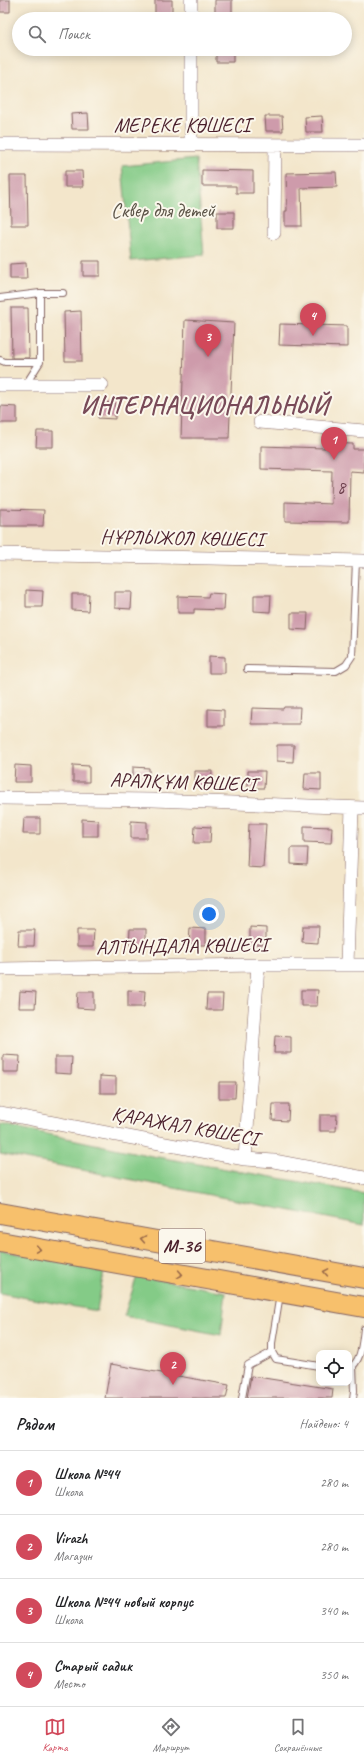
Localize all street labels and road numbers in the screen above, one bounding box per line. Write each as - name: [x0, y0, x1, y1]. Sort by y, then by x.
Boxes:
- street label: МЕРЕКЕ КӨШЕСІ: [114, 113, 255, 138]
- street label: НҰРЛЫЖОЛ КӨШЕСІ: [100, 524, 269, 552]
- street label: АРАЛҚҰМ КӨШЕСІ: [109, 767, 262, 797]
- street label: АЛТЫНДАЛА КӨШЕСІ: [96, 932, 273, 960]
- street label: ҚАРАЖАЛ КӨШЕСІ: [110, 1101, 265, 1152]
- road number: M-36: [159, 1229, 205, 1263]

